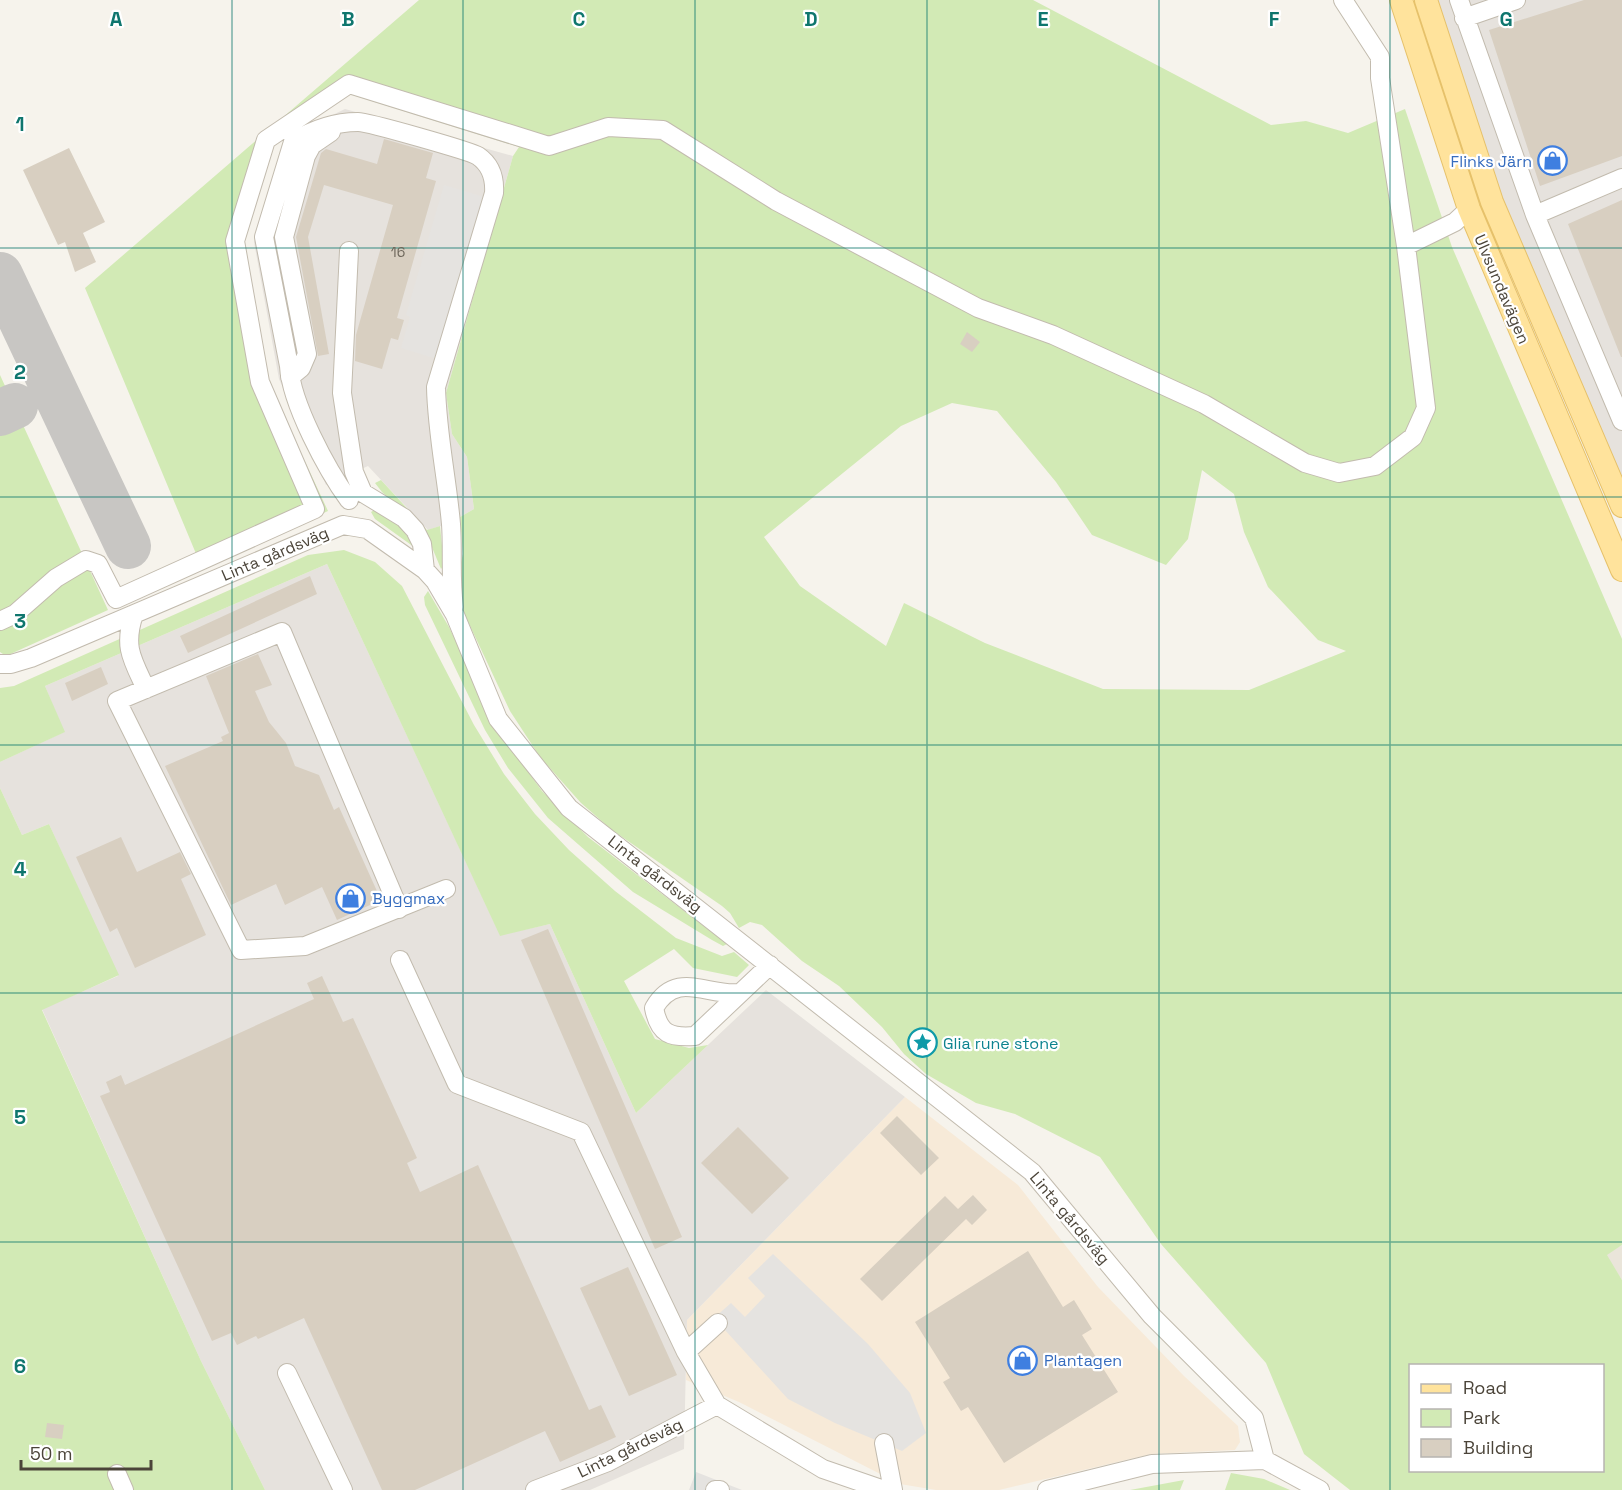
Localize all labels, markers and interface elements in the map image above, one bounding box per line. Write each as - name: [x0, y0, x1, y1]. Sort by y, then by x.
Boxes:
- text: A: [110, 6, 123, 32]
- text: B: [341, 6, 355, 32]
- text: C: [573, 6, 586, 32]
- text: D: [804, 6, 818, 32]
- text: E: [1037, 6, 1049, 32]
- text: F: [1269, 6, 1280, 32]
- text: G: [1499, 6, 1513, 32]
- text: 1: [15, 111, 25, 137]
- shop icon: Flinks Järn: [1537, 145, 1569, 177]
- place label: Flinks Järn: [1451, 151, 1532, 172]
- street label: Ulvsundavägen: [1469, 231, 1535, 347]
- house number: 16: [391, 243, 405, 261]
- text: 2: [14, 359, 26, 385]
- street label: Linta gårdsväg: [218, 522, 332, 586]
- text: 3: [14, 608, 26, 634]
- street label: Linta gårdsväg: [604, 831, 706, 917]
- text: 4: [14, 856, 27, 882]
- shop icon: Byggmax: [335, 882, 367, 914]
- place label: Byggmax: [372, 888, 445, 909]
- place icon: Glia rune stone: [906, 1027, 938, 1059]
- place label: Glia rune stone: [943, 1033, 1058, 1054]
- text: 5: [14, 1104, 26, 1130]
- street label: Linta gårdsväg: [1025, 1168, 1115, 1268]
- shop icon: Plantagen: [1007, 1344, 1039, 1376]
- place label: Plantagen: [1044, 1350, 1122, 1371]
- text: 6: [14, 1353, 26, 1379]
- legend: [1409, 1364, 1604, 1472]
- text: Road: [1463, 1376, 1507, 1399]
- text: Park: [1463, 1406, 1501, 1429]
- street label: Linta gårdsväg: [574, 1414, 686, 1482]
- scale bar: [21, 1433, 152, 1471]
- text: Building: [1463, 1436, 1533, 1459]
- text: 50 m: [30, 1442, 72, 1465]

